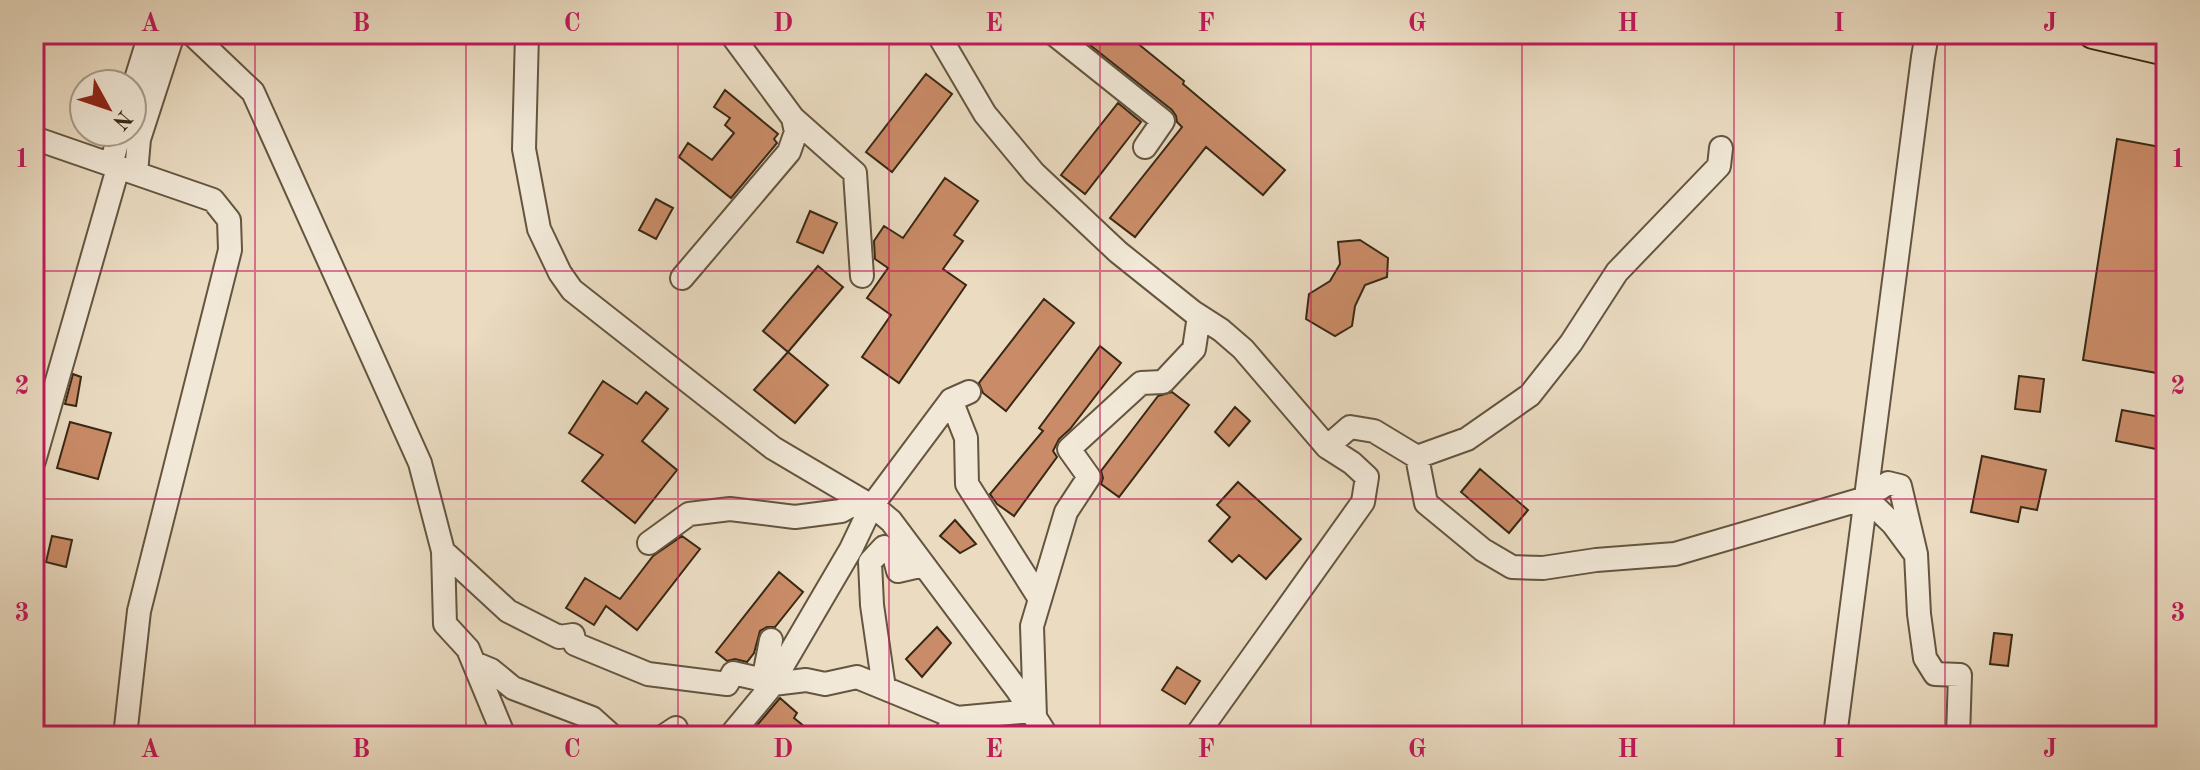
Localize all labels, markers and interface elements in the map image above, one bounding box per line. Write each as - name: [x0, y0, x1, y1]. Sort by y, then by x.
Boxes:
- text: A: [140, 11, 160, 37]
- text: B: [352, 11, 370, 37]
- text: C: [563, 11, 581, 37]
- text: D: [773, 11, 793, 37]
- text: E: [985, 11, 1003, 37]
- text: F: [1197, 11, 1215, 37]
- text: G: [1408, 11, 1426, 37]
- text: H: [1617, 11, 1639, 37]
- text: I: [1833, 11, 1845, 37]
- text: J: [2043, 11, 2057, 37]
- north arrow: [68, 68, 148, 148]
- text: N: [108, 106, 136, 133]
- text: 1: [14, 147, 30, 173]
- text: 1: [2170, 147, 2186, 173]
- text: 2: [14, 374, 30, 400]
- text: 2: [2170, 374, 2186, 400]
- text: 3: [14, 601, 30, 627]
- text: 3: [2170, 601, 2186, 627]
- text: A: [140, 737, 160, 763]
- text: B: [352, 737, 370, 763]
- text: C: [563, 737, 581, 763]
- text: D: [773, 737, 793, 763]
- text: E: [985, 737, 1003, 763]
- text: F: [1197, 737, 1215, 763]
- text: G: [1408, 737, 1426, 763]
- text: H: [1617, 737, 1639, 763]
- text: I: [1833, 737, 1845, 763]
- text: J: [2043, 737, 2057, 763]

